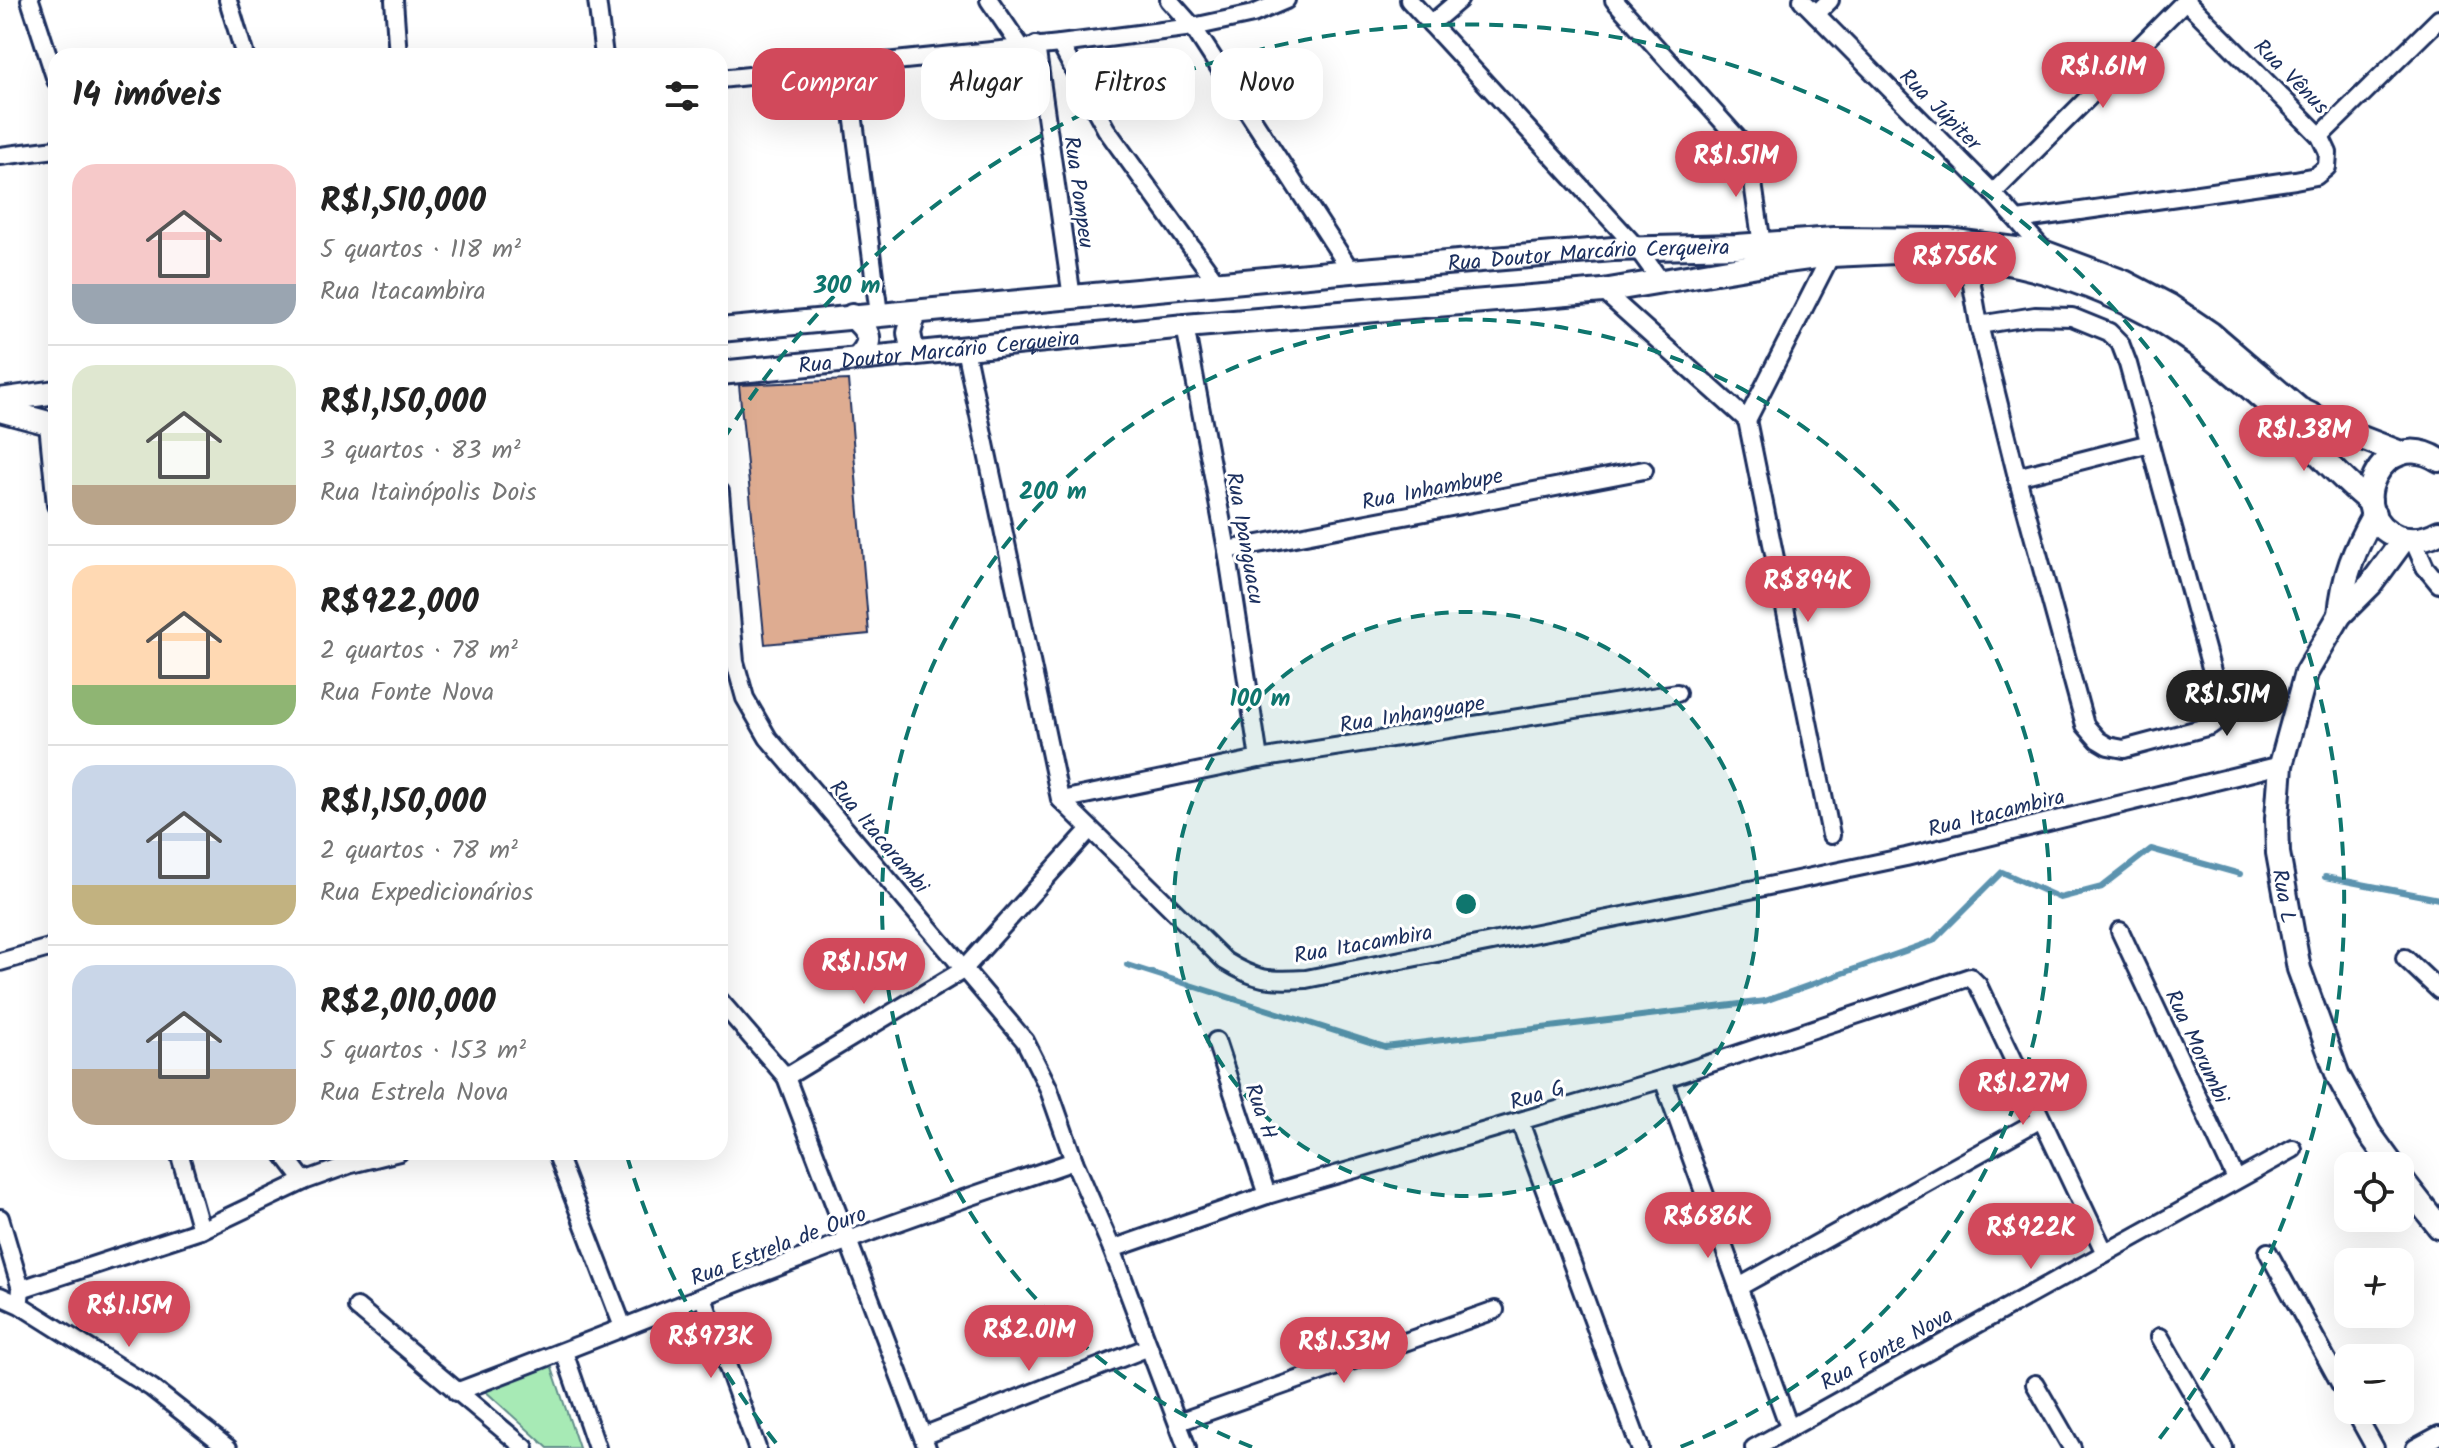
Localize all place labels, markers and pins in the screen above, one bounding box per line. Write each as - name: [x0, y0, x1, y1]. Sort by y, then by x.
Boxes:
- pin: R$1.61M: [2029, 42, 2177, 110]
- pin: R$1.51M: [1662, 131, 1810, 199]
- pin: R$756K: [1890, 232, 2020, 300]
- pin: R$1.38M: [2230, 405, 2378, 473]
- pin: R$894K: [1743, 556, 1873, 624]
- pin: R$1.51M: [2153, 670, 2301, 738]
- centre of rings: [1452, 890, 1480, 918]
- pin: R$1.15M: [790, 938, 938, 1006]
- pin: R$1.27M: [1949, 1059, 2097, 1127]
- pin: R$686K: [1643, 1192, 1773, 1260]
- pin: R$922K: [1966, 1203, 2096, 1271]
- pin: R$1.15M: [55, 1281, 203, 1349]
- pin: R$2.01M: [955, 1305, 1103, 1373]
- pin: R$973K: [646, 1312, 776, 1380]
- pin: R$1.53M: [1270, 1317, 1418, 1385]

